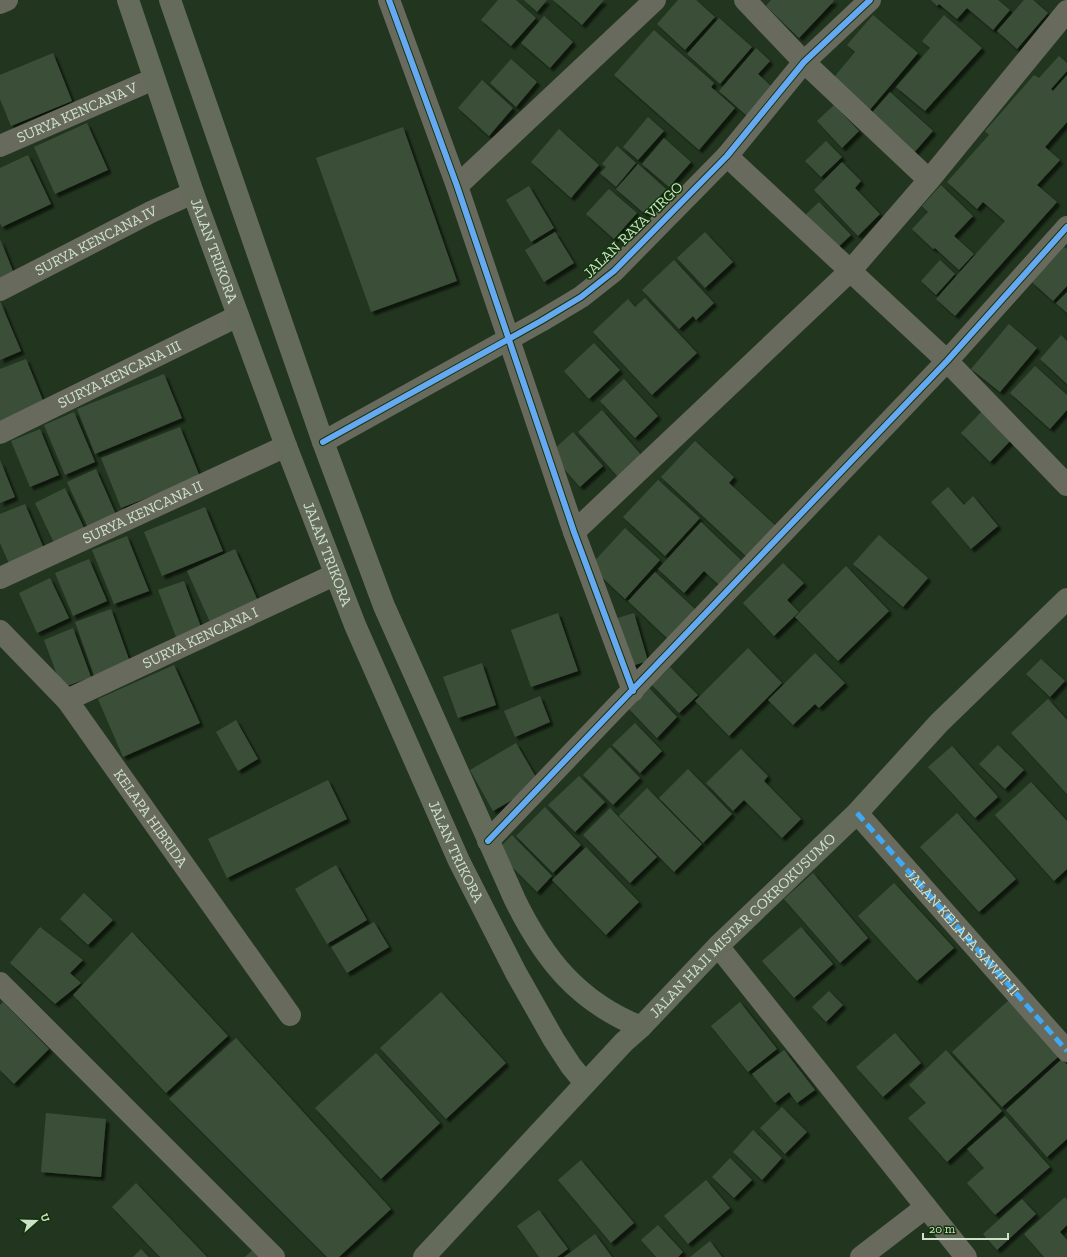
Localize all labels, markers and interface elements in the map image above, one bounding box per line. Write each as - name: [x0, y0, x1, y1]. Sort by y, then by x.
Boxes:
- street label: SURYA KENCANA V: [14, 78, 140, 147]
- street label: JALAN RAYA VIRGO: [579, 178, 687, 282]
- street label: JALAN TRIKORA: [187, 196, 242, 306]
- street label: SURYA KENCANA IV: [32, 201, 160, 279]
- street label: SURYA KENCANA III: [55, 336, 184, 412]
- street label: SURYA KENCANA II: [80, 477, 206, 548]
- street label: JALAN TRIKORA: [299, 499, 356, 609]
- street label: SURYA KENCANA I: [140, 603, 261, 672]
- street label: KELAPA HIBRIDA: [110, 766, 192, 871]
- street label: JALAN TRIKORA: [424, 798, 488, 906]
- street label: JALAN HAJI MISTAR COKROKUSUMO: [646, 829, 839, 1021]
- street label: JALAN KELAPA SAWIT II: [902, 865, 1023, 999]
- north arrow: [16, 1201, 56, 1241]
- text: U: [37, 1212, 52, 1224]
- scale bar: [923, 1215, 1008, 1241]
- text: 20 m: [929, 1222, 956, 1236]

